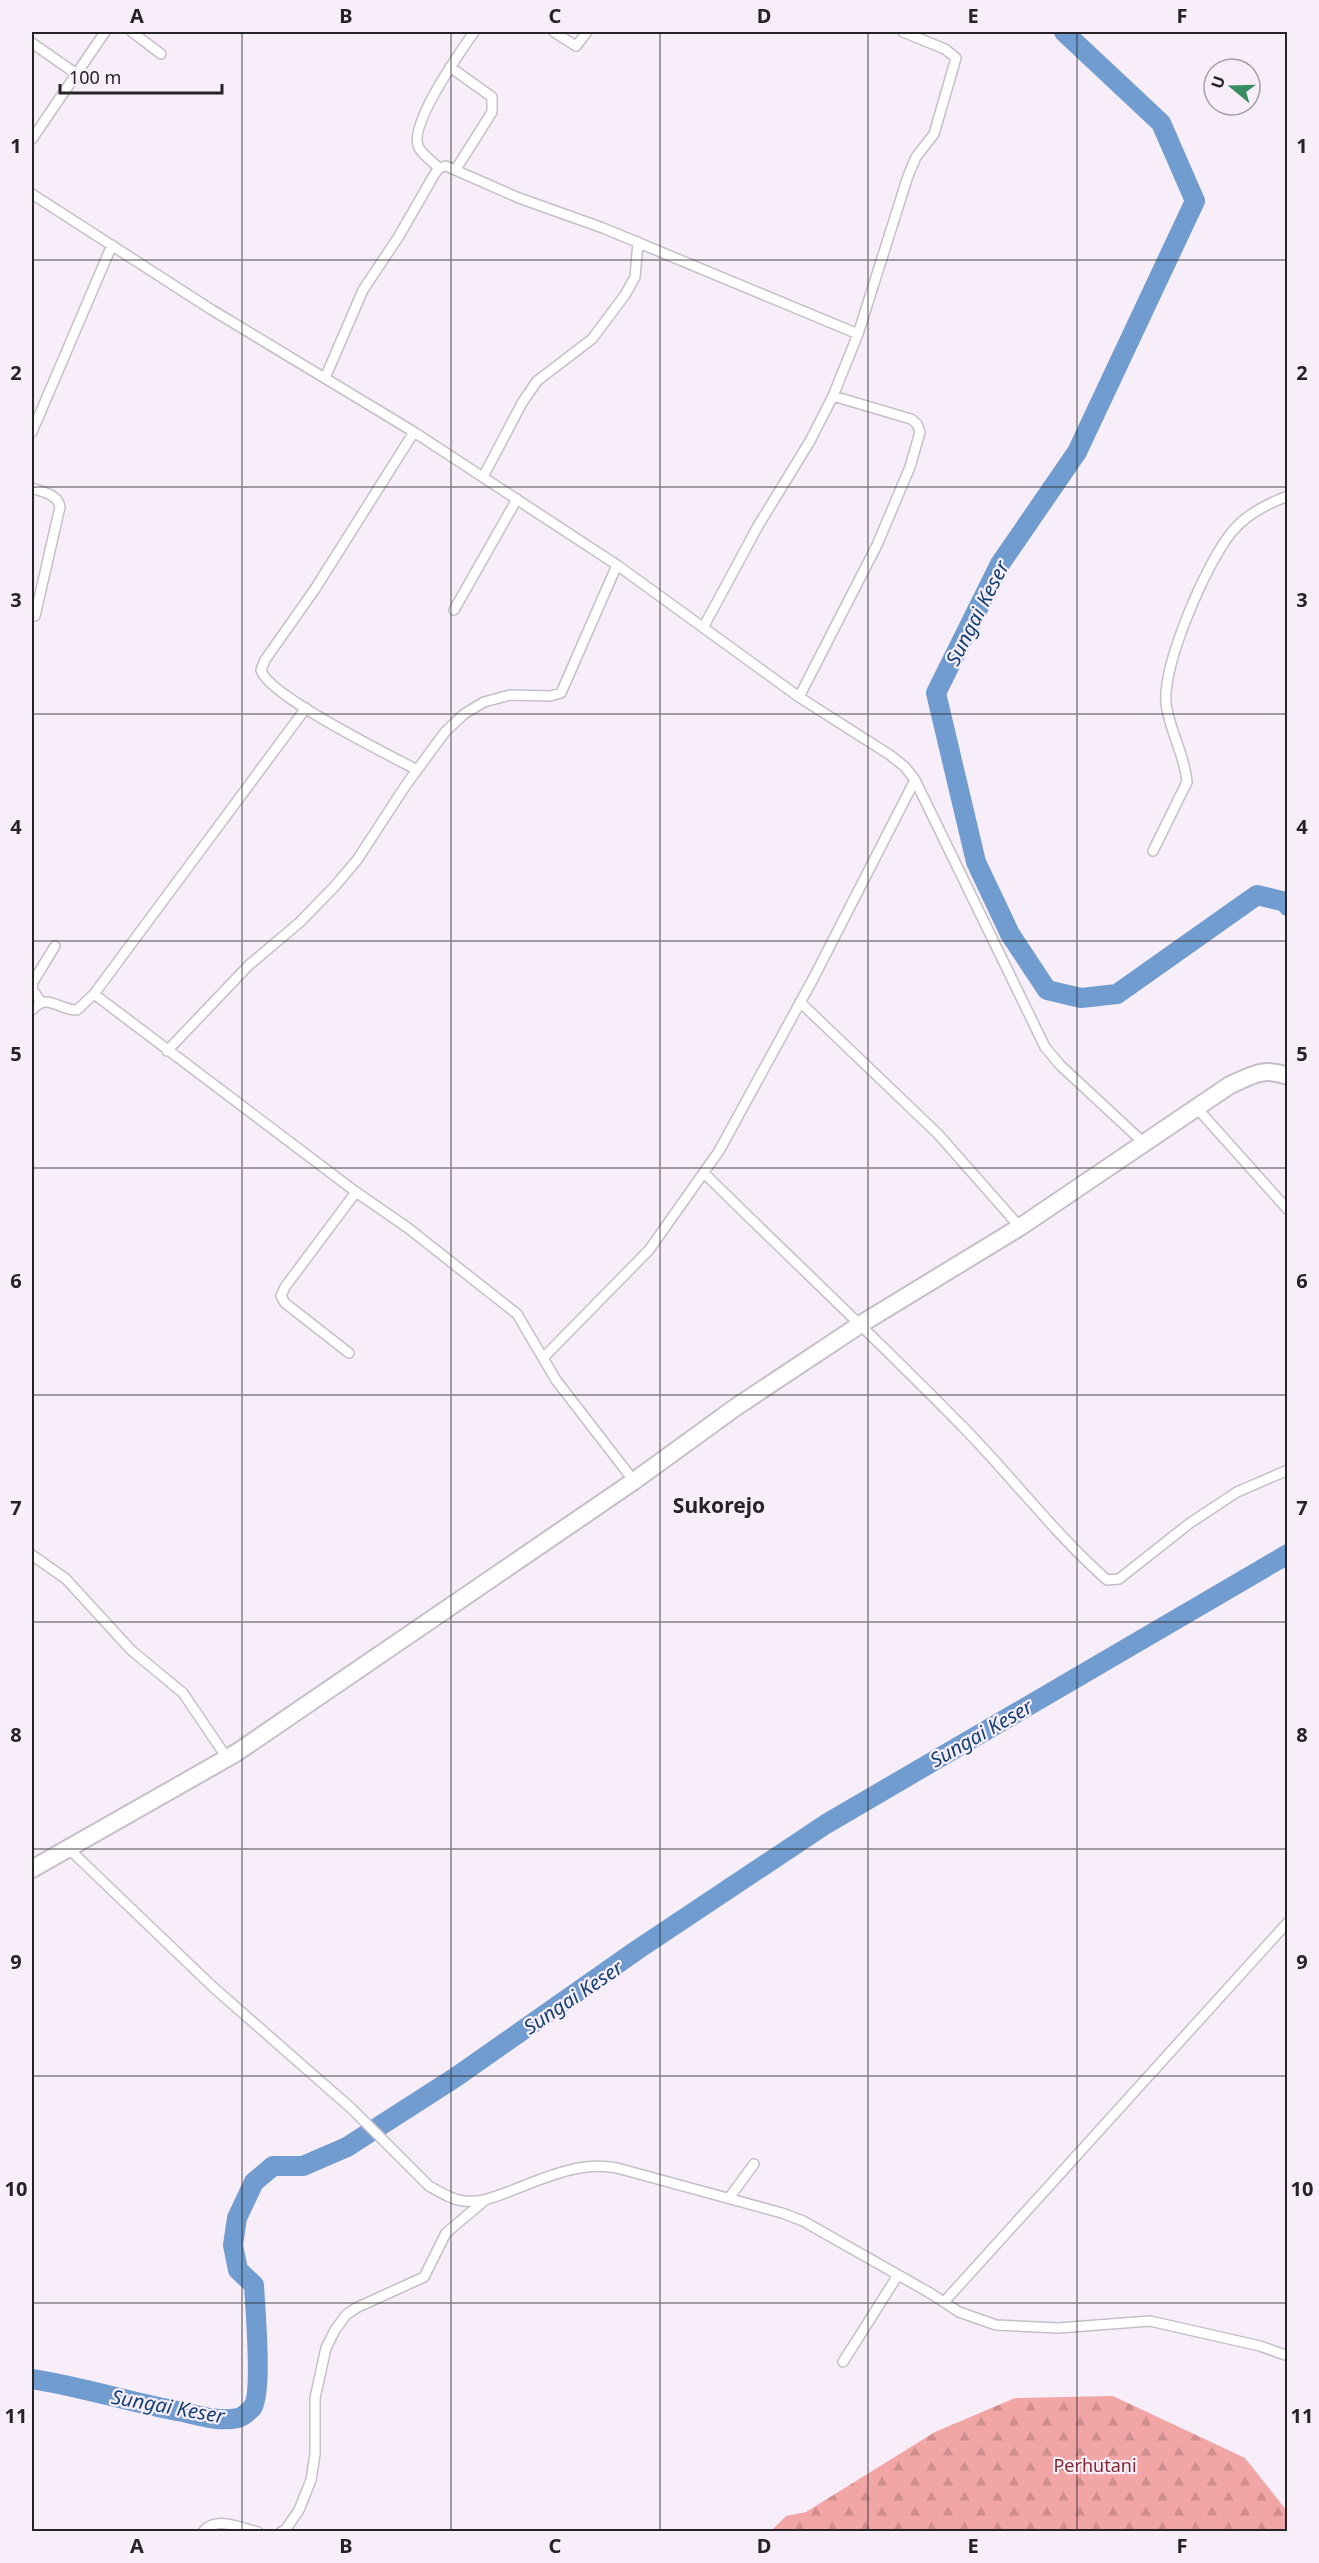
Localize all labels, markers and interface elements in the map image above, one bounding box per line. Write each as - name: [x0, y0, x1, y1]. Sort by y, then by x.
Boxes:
- text: A: [130, 2, 144, 29]
- text: B: [339, 2, 353, 29]
- text: C: [549, 2, 562, 29]
- text: D: [757, 2, 771, 29]
- text: E: [967, 2, 979, 29]
- text: F: [1177, 2, 1187, 29]
- scale bar: [60, 57, 222, 95]
- north arrow: [1202, 57, 1262, 117]
- text: 100 m: [69, 65, 121, 89]
- text: U: [1205, 73, 1230, 91]
- text: 1: [10, 132, 22, 159]
- text: 1: [1296, 132, 1308, 159]
- text: 2: [10, 359, 22, 386]
- text: 2: [1296, 359, 1308, 386]
- water label: Sungai Keser: [939, 555, 1015, 670]
- text: 3: [10, 586, 22, 613]
- text: 3: [1296, 586, 1308, 613]
- text: 4: [10, 813, 22, 840]
- text: 4: [1296, 813, 1308, 840]
- text: 5: [10, 1040, 22, 1067]
- text: 5: [1296, 1040, 1308, 1067]
- text: 6: [10, 1267, 22, 1294]
- text: 6: [1296, 1267, 1308, 1294]
- district label: Sukorejo: [673, 1491, 765, 1519]
- text: 7: [10, 1494, 22, 1521]
- text: 7: [1296, 1494, 1308, 1521]
- water label: Sungai Keser: [925, 1692, 1038, 1773]
- text: 8: [10, 1721, 22, 1748]
- text: 8: [1296, 1721, 1308, 1748]
- text: 9: [10, 1948, 22, 1975]
- text: 9: [1296, 1948, 1308, 1975]
- water label: Sungai Keser: [518, 1953, 629, 2040]
- text: 10: [5, 2175, 27, 2202]
- text: 10: [1291, 2175, 1313, 2202]
- water label: Sungai Keser: [109, 2383, 228, 2429]
- text: 11: [5, 2402, 27, 2429]
- text: 11: [1291, 2402, 1313, 2429]
- park label: Perhutani: [1053, 2453, 1137, 2477]
- text: A: [130, 2532, 144, 2559]
- text: B: [339, 2532, 353, 2559]
- text: C: [549, 2532, 562, 2559]
- text: D: [757, 2532, 771, 2559]
- text: E: [967, 2532, 979, 2559]
- text: F: [1177, 2532, 1187, 2559]

